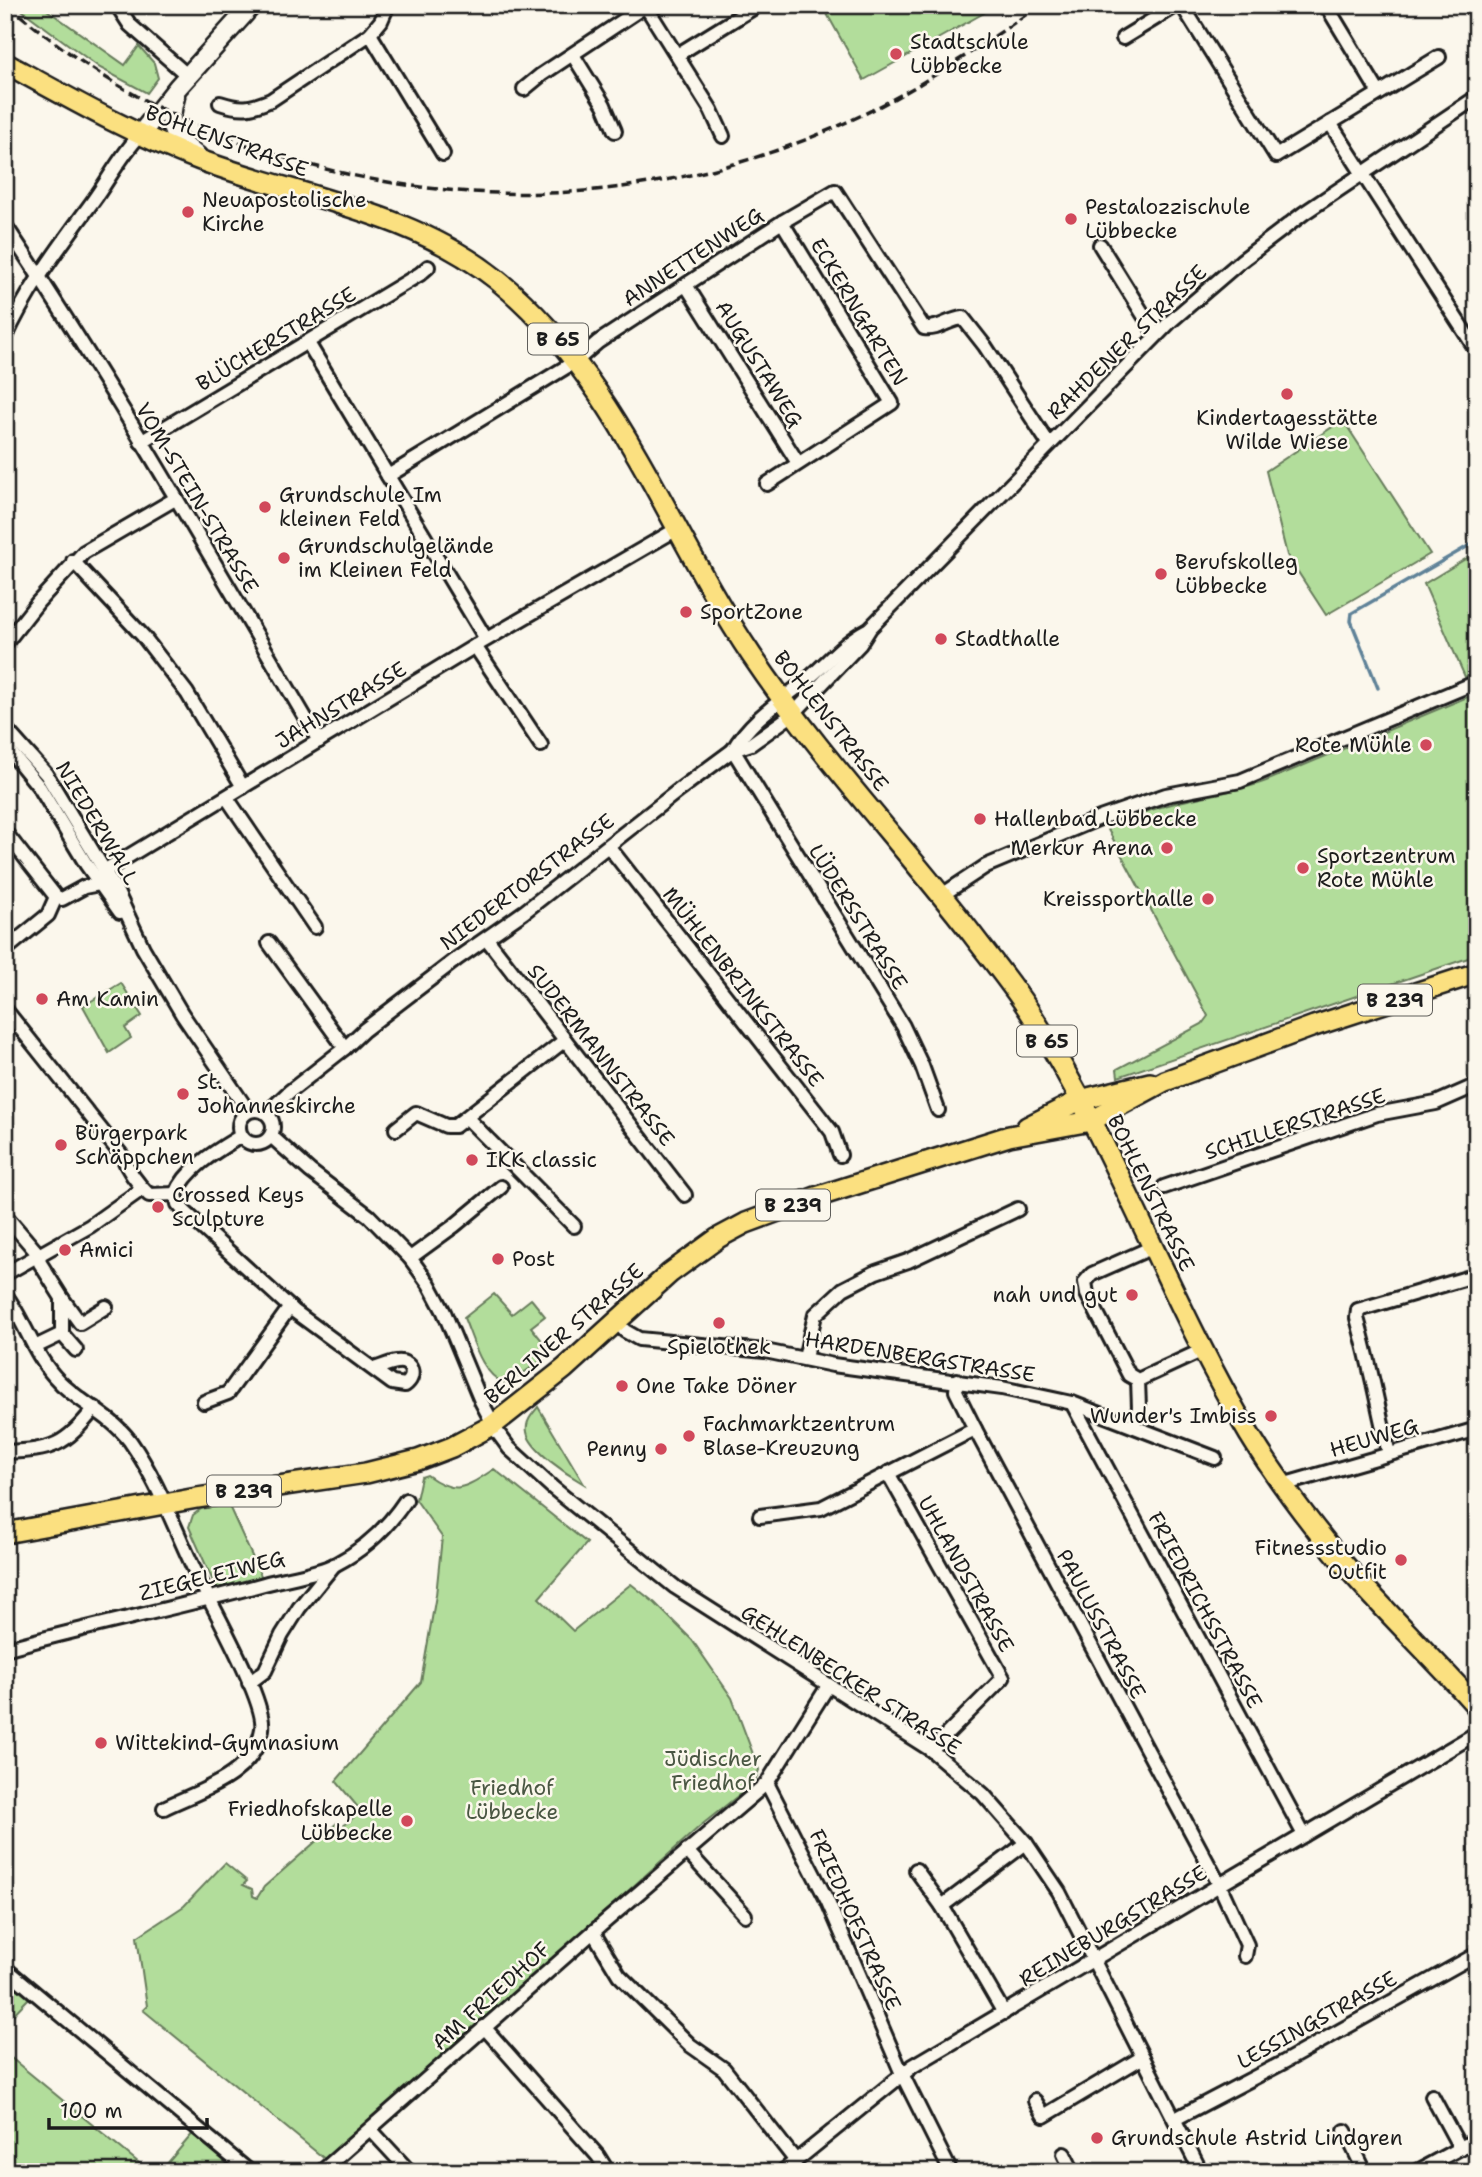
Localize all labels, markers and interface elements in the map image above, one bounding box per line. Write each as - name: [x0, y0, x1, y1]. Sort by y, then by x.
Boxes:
- place label: Stadtschule Lübbecke: [910, 28, 1029, 80]
- marker: Stadtschule Lübbecke: [888, 46, 904, 62]
- street label: BOHLENSTRASSE: [142, 99, 312, 183]
- place label: Neuapostolische Kirche: [202, 186, 367, 238]
- place label: Pestalozzischule Lübbecke: [1085, 193, 1251, 245]
- street label: ANNETTENWEG: [617, 201, 769, 313]
- marker: Neuapostolische Kirche: [180, 204, 196, 220]
- marker: Pestalozzischule Lübbecke: [1063, 211, 1079, 227]
- street label: ECKERNGARTEN: [804, 233, 914, 391]
- street label: RAHDENER STRASSE: [1041, 259, 1213, 425]
- street label: BLÜCHERSTRASSE: [191, 280, 361, 398]
- street label: AUGUSTAWEG: [709, 295, 809, 433]
- road number: B 65: [528, 324, 588, 354]
- marker: Kindertagesstätte Wilde Wiese: [1279, 386, 1295, 402]
- street label: VOM-STEIN-STRASSE: [129, 397, 265, 599]
- place label: Kindertagesstätte Wilde Wiese: [1196, 404, 1378, 456]
- place label: Grundschule Im kleinen Feld: [279, 481, 442, 533]
- marker: Grundschule Im kleinen Feld: [257, 499, 273, 515]
- place label: Grundschulgelände im Kleinen Feld: [298, 532, 494, 584]
- place label: Berufskolleg Lübbecke: [1175, 548, 1298, 600]
- marker: Grundschulgelände im Kleinen Feld: [276, 550, 292, 566]
- marker: Berufskolleg Lübbecke: [1153, 566, 1169, 582]
- place label: SportZone: [700, 598, 803, 626]
- marker: SportZone: [678, 604, 694, 620]
- place label: Stadthalle: [955, 625, 1060, 653]
- marker: Stadthalle: [933, 631, 949, 647]
- street label: BOHLENSTRASSE: [767, 645, 895, 797]
- street label: JAHNSTRASSE: [270, 655, 412, 755]
- place label: Rote Mühle: [1295, 731, 1412, 759]
- marker: Rote Mühle: [1418, 737, 1434, 753]
- street label: NIEDERWALL: [49, 756, 145, 890]
- place label: Hallenbad Lübbecke: [994, 805, 1197, 833]
- street label: NIEDERTORSTRASSE: [434, 807, 620, 957]
- marker: Hallenbad Lübbecke: [972, 811, 988, 827]
- place label: Merkur Arena: [1011, 834, 1153, 862]
- street label: LÜDERSSTRASSE: [802, 839, 914, 995]
- marker: Merkur Arena: [1159, 840, 1175, 856]
- place label: Sportzentrum Rote Mühle: [1317, 842, 1456, 894]
- marker: Sportzentrum Rote Mühle: [1295, 860, 1311, 876]
- street label: MÜHLENBRINKSTRASSE: [656, 881, 830, 1093]
- place label: Kreissporthalle: [1043, 885, 1194, 913]
- marker: Kreissporthalle: [1200, 891, 1216, 907]
- street label: SUDERMANNSTRASSE: [521, 958, 681, 1152]
- road number: B 239: [1358, 984, 1432, 1016]
- place label: Am Kamin: [56, 985, 159, 1013]
- marker: Am Kamin: [34, 991, 50, 1007]
- road number: B 65: [1017, 1026, 1077, 1056]
- place label: St. Johanneskirche: [197, 1068, 356, 1120]
- street label: SCHILLERSTRASSE: [1201, 1082, 1389, 1166]
- marker: St. Johanneskirche: [175, 1086, 191, 1102]
- street label: BOHLENSTRASSE: [1101, 1110, 1201, 1276]
- place label: Bürgerpark Schäppchen: [75, 1119, 194, 1171]
- marker: Bürgerpark Schäppchen: [53, 1137, 69, 1153]
- place label: IKK classic: [486, 1146, 597, 1174]
- marker: IKK classic: [464, 1152, 480, 1168]
- place label: Crossed Keys Sculpture: [172, 1181, 304, 1233]
- road number: B 239: [756, 1190, 830, 1220]
- marker: Crossed Keys Sculpture: [150, 1199, 166, 1215]
- place label: Amici: [79, 1236, 134, 1264]
- marker: Amici: [57, 1242, 73, 1258]
- place label: Post: [512, 1245, 555, 1273]
- marker: Post: [490, 1251, 506, 1267]
- street label: BERLINER STRASSE: [479, 1257, 649, 1411]
- place label: nah und gut: [993, 1281, 1118, 1309]
- marker: nah und gut: [1124, 1287, 1140, 1303]
- marker: Spielothek: [711, 1315, 727, 1331]
- street label: HARDENBERGSTRASSE: [803, 1325, 1037, 1389]
- place label: Spielothek: [667, 1333, 771, 1361]
- place label: One Take Döner: [636, 1372, 797, 1400]
- marker: One Take Döner: [614, 1378, 630, 1394]
- place label: Wunder's Imbiss: [1090, 1402, 1257, 1430]
- marker: Wunder's Imbiss: [1263, 1408, 1279, 1424]
- place label: Fachmarktzentrum Blase-Kreuzung: [703, 1410, 895, 1462]
- street label: HEUWEG: [1326, 1412, 1422, 1464]
- marker: Fachmarktzentrum Blase-Kreuzung: [681, 1428, 697, 1444]
- place label: Penny: [586, 1435, 647, 1463]
- marker: Penny: [653, 1441, 669, 1457]
- road number: B 239: [207, 1476, 281, 1506]
- street label: UHLANDSTRASSE: [911, 1491, 1021, 1657]
- street label: FRIEDRICHSSTRASSE: [1141, 1507, 1269, 1713]
- place label: Fitnessstudio Outfit: [1254, 1534, 1387, 1586]
- street label: ZIEGELEIWEG: [136, 1544, 288, 1608]
- street label: PAULUSSTRASSE: [1050, 1544, 1152, 1704]
- marker: Fitnessstudio Outfit: [1393, 1552, 1409, 1568]
- street label: GEHLENBECKER STRASSE: [735, 1598, 967, 1762]
- place label: Wittekind-Gymnasium: [115, 1729, 339, 1757]
- marker: Wittekind-Gymnasium: [93, 1735, 109, 1751]
- park label: Jüdischer Friedhof: [664, 1745, 762, 1797]
- park label: Friedhof Lübbecke: [466, 1774, 558, 1826]
- place label: Friedhofskapelle Lübbecke: [228, 1795, 393, 1847]
- marker: Friedhofskapelle Lübbecke: [399, 1813, 415, 1829]
- street label: FRIEDHOFSTRASSE: [802, 1825, 908, 2015]
- street label: REINEBURGSTRASSE: [1014, 1859, 1212, 1993]
- street label: AM FRIEDHOF: [426, 1935, 556, 2056]
- street label: LESSINGSTRASSE: [1232, 1964, 1402, 2076]
- scale bar: [49, 2086, 206, 2130]
- text: 100 m: [60, 2097, 123, 2125]
- place label: Grundschule Astrid Lindgren: [1111, 2124, 1403, 2152]
- marker: Grundschule Astrid Lindgren: [1089, 2130, 1105, 2146]

